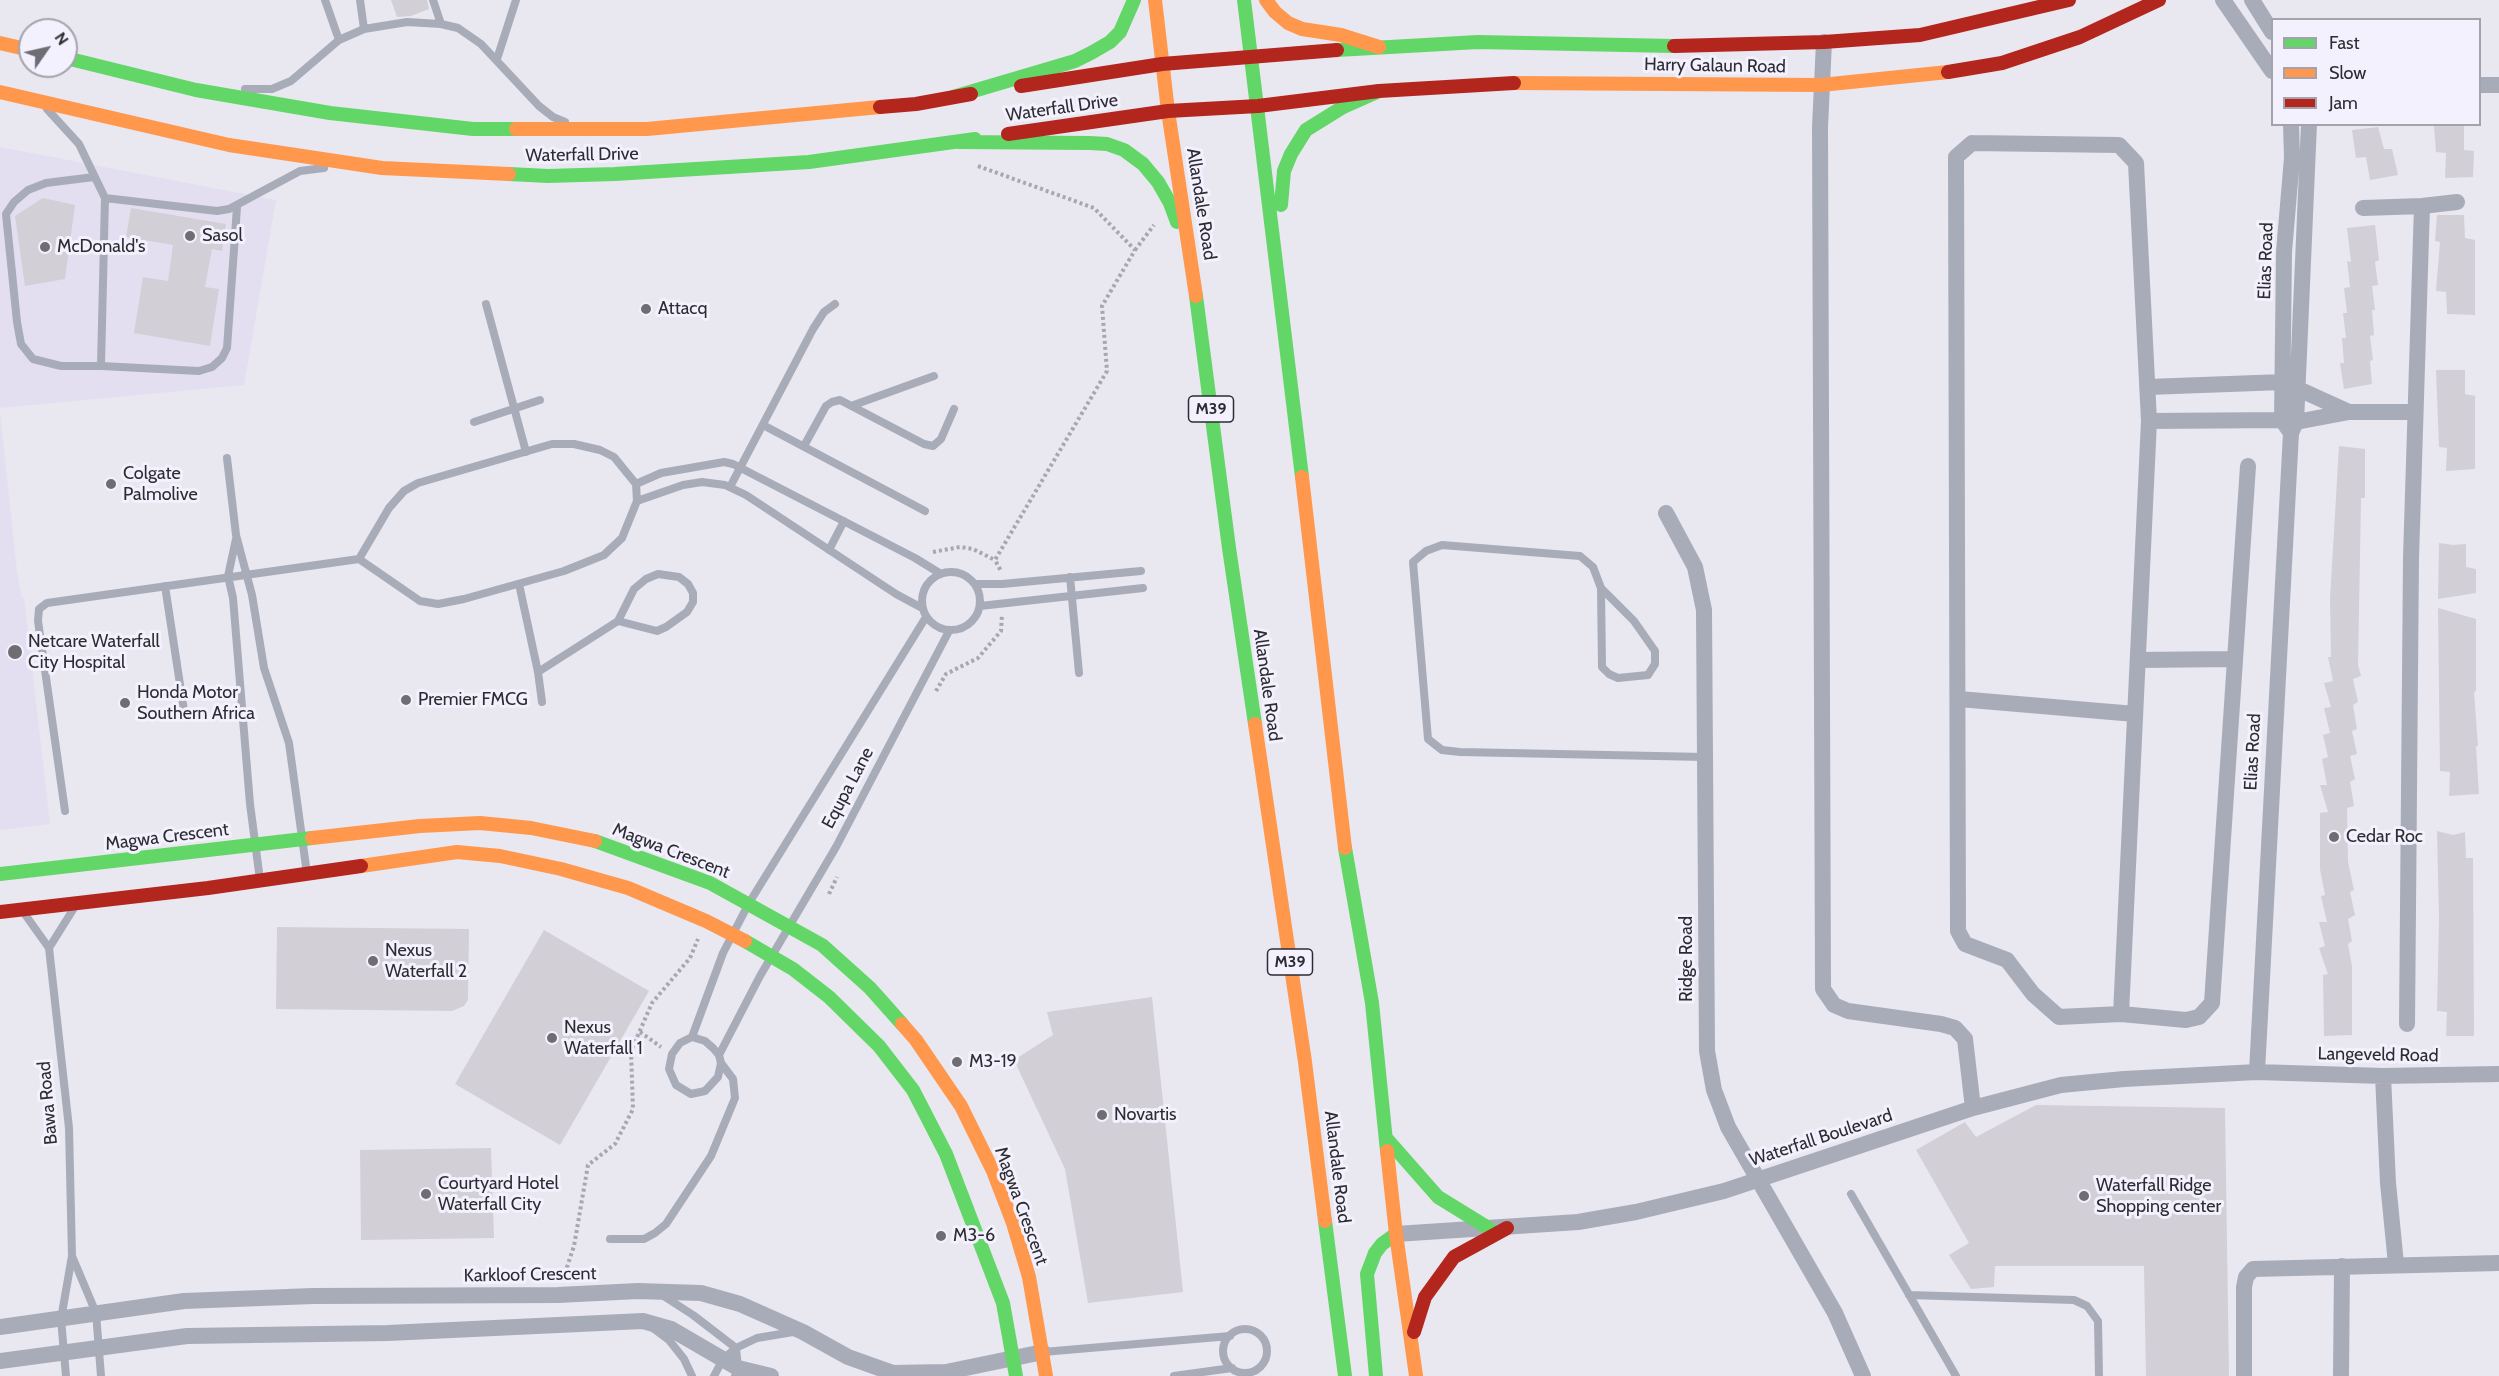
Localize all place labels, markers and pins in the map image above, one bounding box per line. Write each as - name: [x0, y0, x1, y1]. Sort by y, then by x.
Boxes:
- place label: Sasol: [202, 225, 243, 247]
- marker: Sasol: [183, 229, 197, 243]
- place label: McDonald's: [57, 236, 145, 258]
- marker: McDonald's: [38, 240, 52, 254]
- place label: Attacq: [658, 298, 707, 320]
- marker: Attacq: [639, 302, 653, 316]
- place label: Colgate Palmolive: [123, 463, 198, 506]
- marker: Colgate Palmolive: [104, 477, 118, 491]
- place label: Netcare Waterfall City Hospital: [28, 631, 160, 674]
- marker: Netcare Waterfall City Hospital: [6, 643, 24, 661]
- place label: Honda Motor Southern Africa: [137, 682, 255, 724]
- place label: Premier FMCG: [418, 689, 528, 711]
- marker: Premier FMCG: [399, 693, 413, 707]
- marker: Honda Motor Southern Africa: [118, 696, 132, 710]
- place label: Cedar Roc: [2346, 826, 2423, 848]
- marker: Cedar Roc: [2327, 830, 2341, 844]
- place label: Nexus Waterfall 2: [385, 940, 467, 982]
- marker: Nexus Waterfall 2: [366, 954, 380, 968]
- place label: Nexus Waterfall 1: [564, 1017, 643, 1060]
- marker: Nexus Waterfall 1: [545, 1031, 559, 1045]
- place label: M3-19: [969, 1051, 1017, 1073]
- marker: M3-19: [950, 1055, 964, 1069]
- place label: Novartis: [1114, 1104, 1177, 1126]
- marker: Novartis: [1095, 1108, 1109, 1122]
- place label: Courtyard Hotel Waterfall City: [438, 1173, 559, 1216]
- place label: Waterfall Ridge Shopping center: [2096, 1175, 2221, 1218]
- marker: Courtyard Hotel Waterfall City: [419, 1187, 433, 1201]
- marker: Waterfall Ridge Shopping center: [2077, 1189, 2091, 1203]
- place label: M3-6: [953, 1225, 995, 1247]
- marker: M3-6: [934, 1229, 948, 1243]

